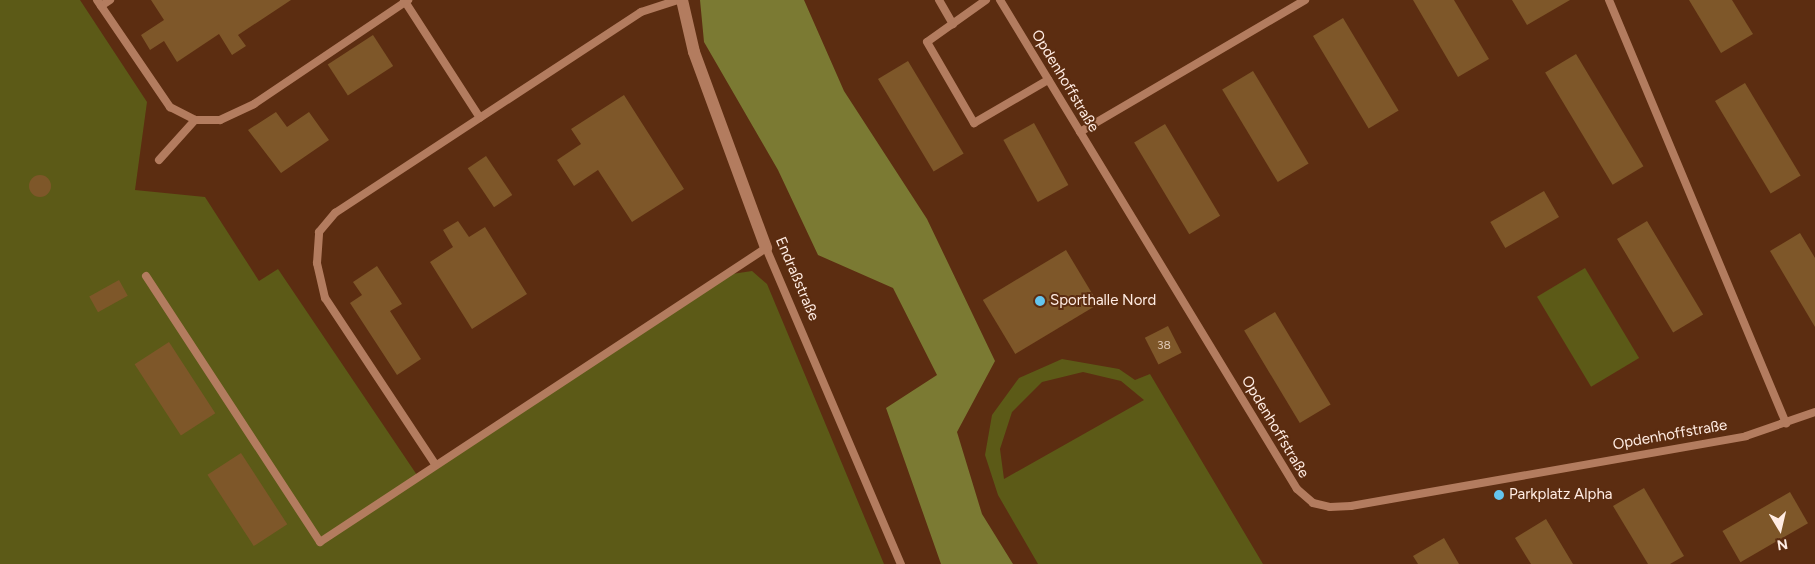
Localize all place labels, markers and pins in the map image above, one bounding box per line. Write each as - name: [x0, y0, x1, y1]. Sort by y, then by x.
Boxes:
- place label: Sporthalle Nord: [1050, 292, 1156, 310]
- marker: Sporthalle Nord: [1034, 295, 1046, 307]
- place label: Parkplatz Alpha: [1509, 486, 1612, 504]
- marker: Parkplatz Alpha: [1493, 489, 1505, 501]

